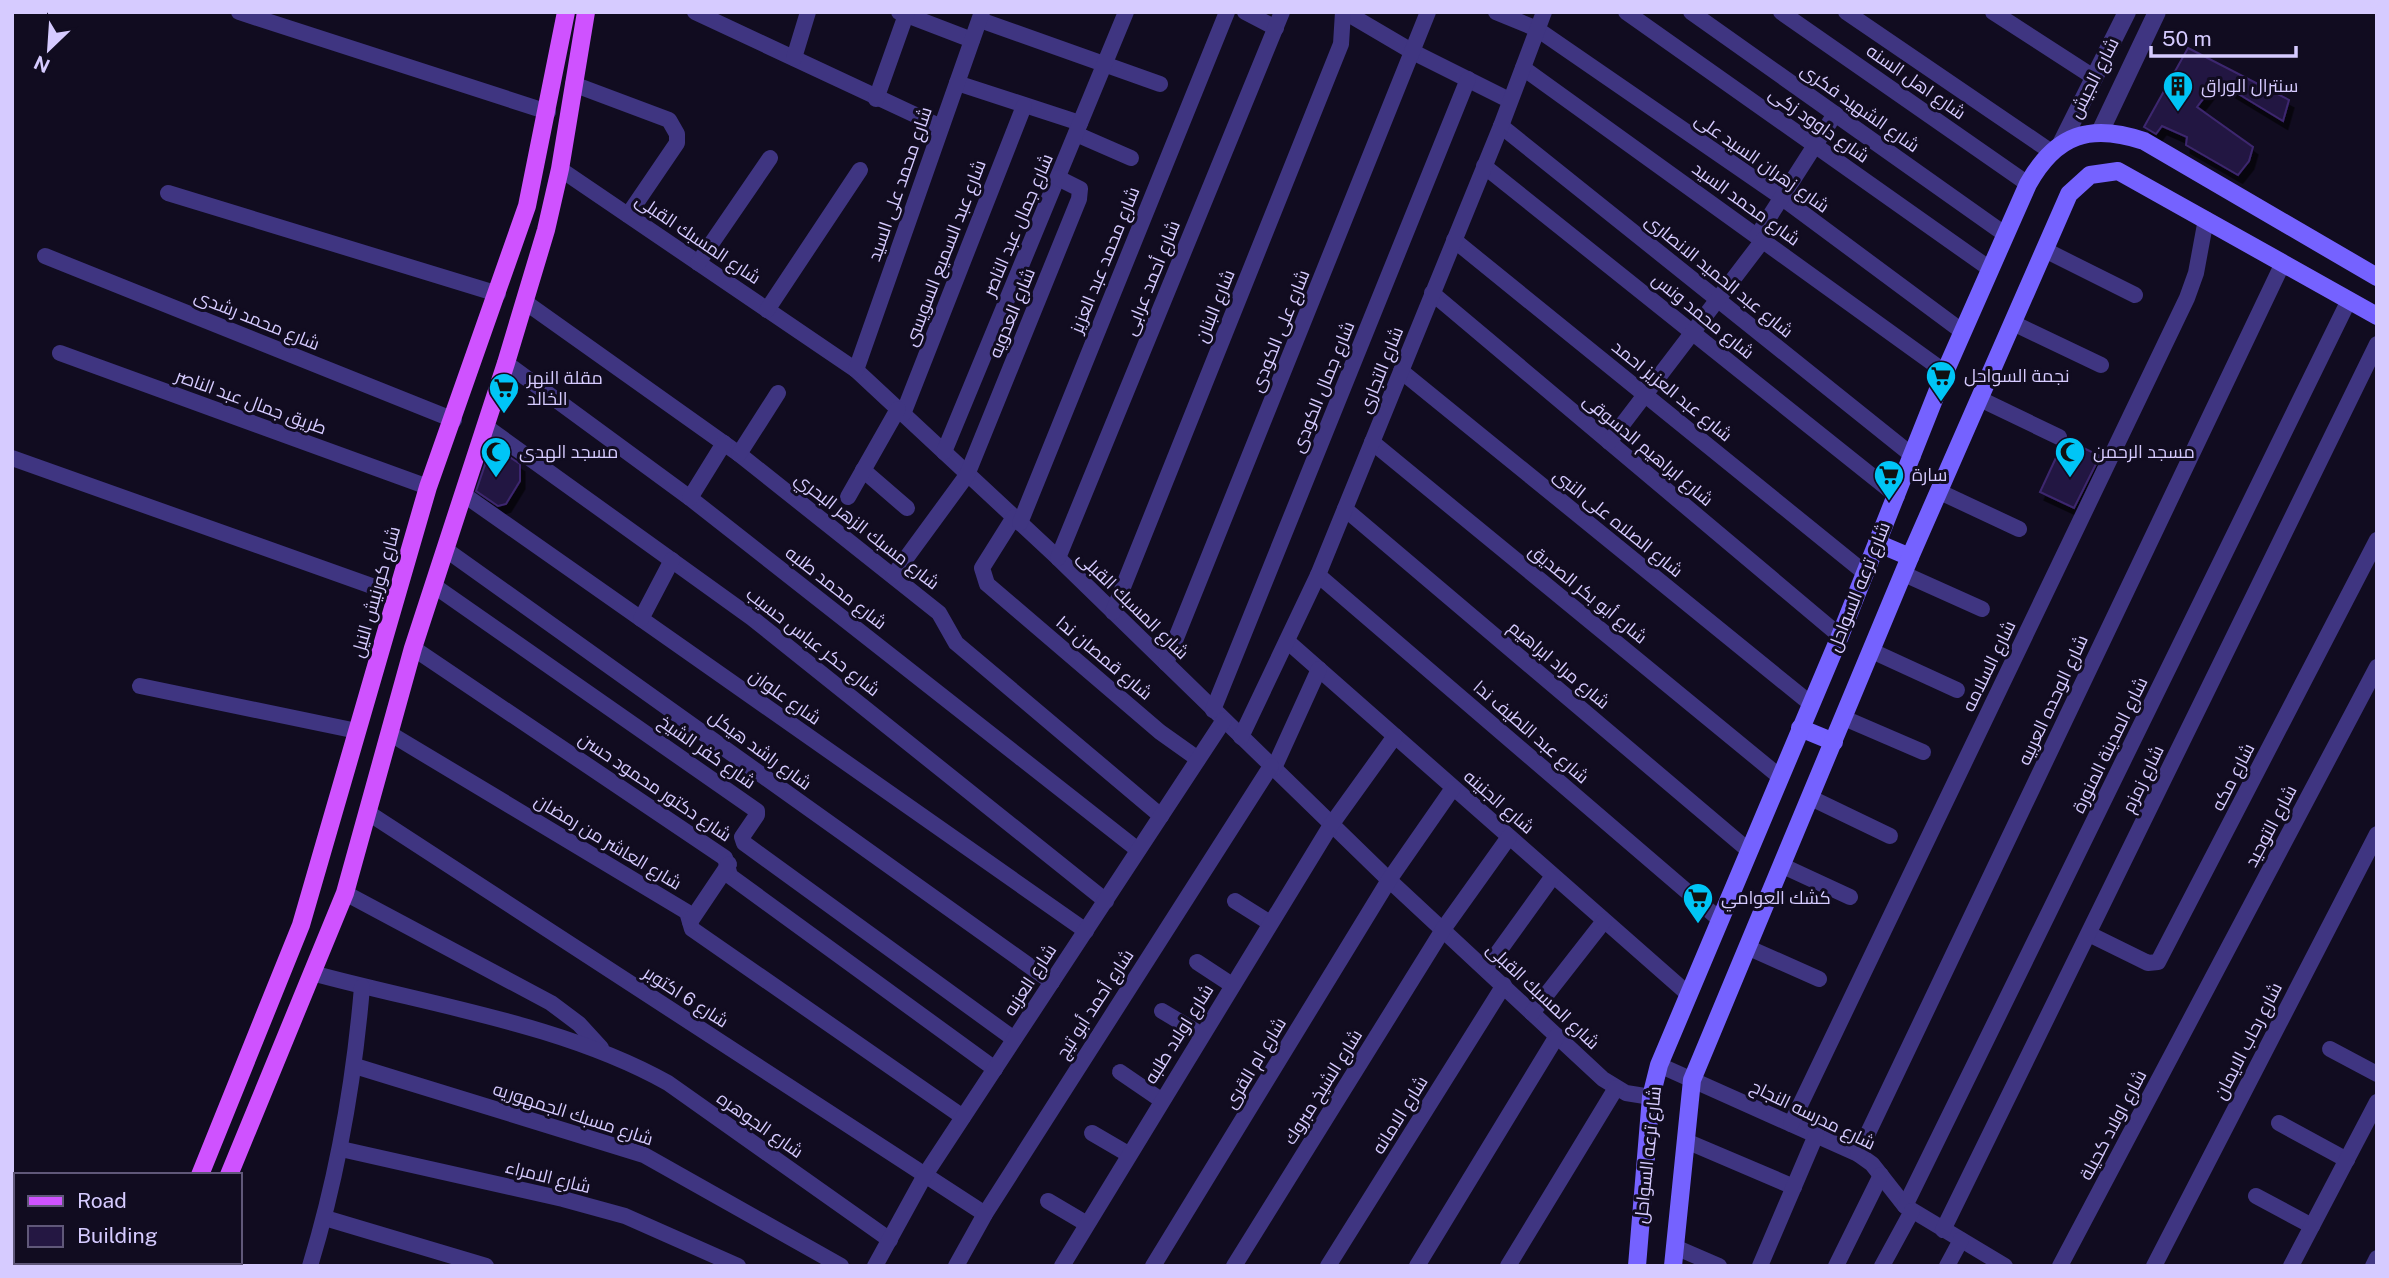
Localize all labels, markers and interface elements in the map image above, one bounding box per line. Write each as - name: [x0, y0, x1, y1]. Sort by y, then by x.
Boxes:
- north arrow: [14, 14, 84, 84]
- scale bar: [2151, 14, 2296, 58]
- text: 50 m: [2162, 26, 2212, 51]
- street label: شارع الجيش: [2064, 34, 2125, 122]
- street label: شارع اهل السنه: [1861, 40, 1970, 125]
- text: N: [30, 51, 53, 78]
- street label: شارع الشهيد فكرى: [1796, 59, 1924, 158]
- building icon: سنترال الوراق: [2161, 69, 2195, 113]
- place label: سنترال الوراق: [2201, 75, 2298, 98]
- street label: شارع داوود زكى: [1764, 82, 1873, 168]
- street label: شارع محمد على السيد: [863, 104, 938, 264]
- street label: شارع زهران السيد على: [1690, 108, 1833, 218]
- street label: شارع جمال عبد الناصر: [978, 150, 1059, 301]
- street label: شارع عبد السميع السويسى: [899, 157, 992, 350]
- street label: شارع محمد السيد: [1687, 157, 1804, 251]
- street label: شارع محمد عبد العزيز: [1065, 184, 1145, 338]
- street label: شارع المسبك القبلى: [631, 189, 765, 290]
- street label: شارع عبد الحميد الانصارى: [1640, 210, 1797, 343]
- street label: شارع أحمد عرابى: [1119, 217, 1186, 339]
- street label: شارع العدويه: [984, 265, 1041, 362]
- street label: شارع البنان: [1190, 266, 1241, 346]
- street label: شارع على الكودى: [1245, 267, 1315, 396]
- street label: شارع محمد ونس: [1647, 268, 1758, 365]
- street label: شارع محمد رشدى: [191, 285, 323, 356]
- street label: شارع جمال الكودى: [1287, 318, 1360, 456]
- street label: شارع التجارى: [1354, 324, 1409, 417]
- street label: شارع عبد العزيز احمد: [1607, 336, 1737, 447]
- supermarket icon: نجمة السواحل: [1924, 359, 1958, 403]
- street label: طريق جمال عبد الناصر: [171, 364, 330, 441]
- place label: نجمة السواحل: [1964, 365, 2070, 387]
- place label: مقلة النهر الخالد: [526, 367, 603, 409]
- supermarket icon: مقلة النهر الخالد: [487, 371, 521, 415]
- street label: شارع ابراهيم الدسوقى: [1578, 389, 1717, 512]
- mosque icon: مسجد الهدى: [479, 435, 513, 479]
- mosque icon: مسجد الرحمن: [2053, 435, 2087, 479]
- place label: مسجد الهدى: [519, 441, 618, 463]
- place label: مسجد الرحمن: [2093, 441, 2195, 463]
- supermarket icon: سارة: [1872, 458, 1906, 502]
- street label: شارع الصلاه على النبى: [1548, 464, 1687, 583]
- place label: سارة: [1912, 464, 1947, 486]
- street label: شارع مسبك الزهر البحري: [788, 468, 944, 597]
- street label: شارع ترعه السواحل: [1823, 519, 1896, 655]
- street label: شارع كورنيش النيل: [347, 524, 406, 660]
- street label: شارع أبو بكر الصديق: [1524, 540, 1652, 649]
- street label: شارع محمد طلبه: [780, 542, 891, 635]
- street label: شارع المسبك القبلى: [1072, 546, 1193, 665]
- street label: شارع حكر عباس حسيب: [741, 583, 884, 702]
- street label: شارع قمصان ندا: [1051, 611, 1157, 705]
- street label: شارع مراد ابراهيم: [1503, 616, 1614, 715]
- street label: شارع السلامه: [1958, 617, 2021, 716]
- street label: شارع الوحده العربيه: [2013, 631, 2094, 769]
- street label: شارع علوان: [744, 664, 825, 731]
- street label: شارع المدينة المنورة: [2068, 673, 2153, 817]
- street label: شارع عبد اللطيف ندا: [1468, 676, 1593, 789]
- street label: شارع راشد هيكل: [704, 705, 816, 795]
- street label: شارع كفر الشيخ: [654, 710, 760, 794]
- street label: شارع دكتور محمود حسن: [574, 728, 736, 847]
- street label: شارع مكه: [2207, 739, 2260, 815]
- street label: شارع زمزم: [2117, 742, 2170, 817]
- street label: شارع الجنينه: [1459, 765, 1539, 839]
- street label: شارع التوحيد: [2240, 781, 2303, 871]
- street label: شارع العاشر من رمضان: [530, 789, 686, 895]
- supermarket icon: كشك العوامي: [1681, 881, 1715, 925]
- place label: كشك العوامي: [1721, 887, 1831, 912]
- street label: شارع المسبك القبلى: [1481, 938, 1604, 1055]
- street label: شارع العزبه: [999, 940, 1062, 1021]
- street label: شارع أحمد أبو تيج: [1051, 945, 1139, 1063]
- street label: شارع 6 اكتوبر: [638, 961, 733, 1033]
- street label: شارع رحاب الايمان: [2209, 979, 2288, 1104]
- street label: شارع اولاد طلبه: [1140, 980, 1219, 1088]
- street label: شارع ام القرى: [1219, 1013, 1292, 1113]
- street label: شارع الشيخ مبروك: [1279, 1025, 1368, 1149]
- street label: شارع اولاد كحيلة: [2075, 1066, 2152, 1184]
- street label: شارع الامانه: [1367, 1072, 1433, 1159]
- street label: شارع مدرسه النجاح: [1746, 1075, 1879, 1156]
- street label: شارع مسبك الجمهوريه: [490, 1078, 656, 1151]
- street label: شارع ترعه السواحل: [1630, 1085, 1667, 1225]
- street label: شارع الجوهره: [712, 1087, 807, 1164]
- street label: شارع الامراء: [503, 1156, 593, 1199]
- legend: [14, 1173, 242, 1264]
- text: Road: [77, 1188, 127, 1213]
- text: Building: [77, 1223, 158, 1248]

